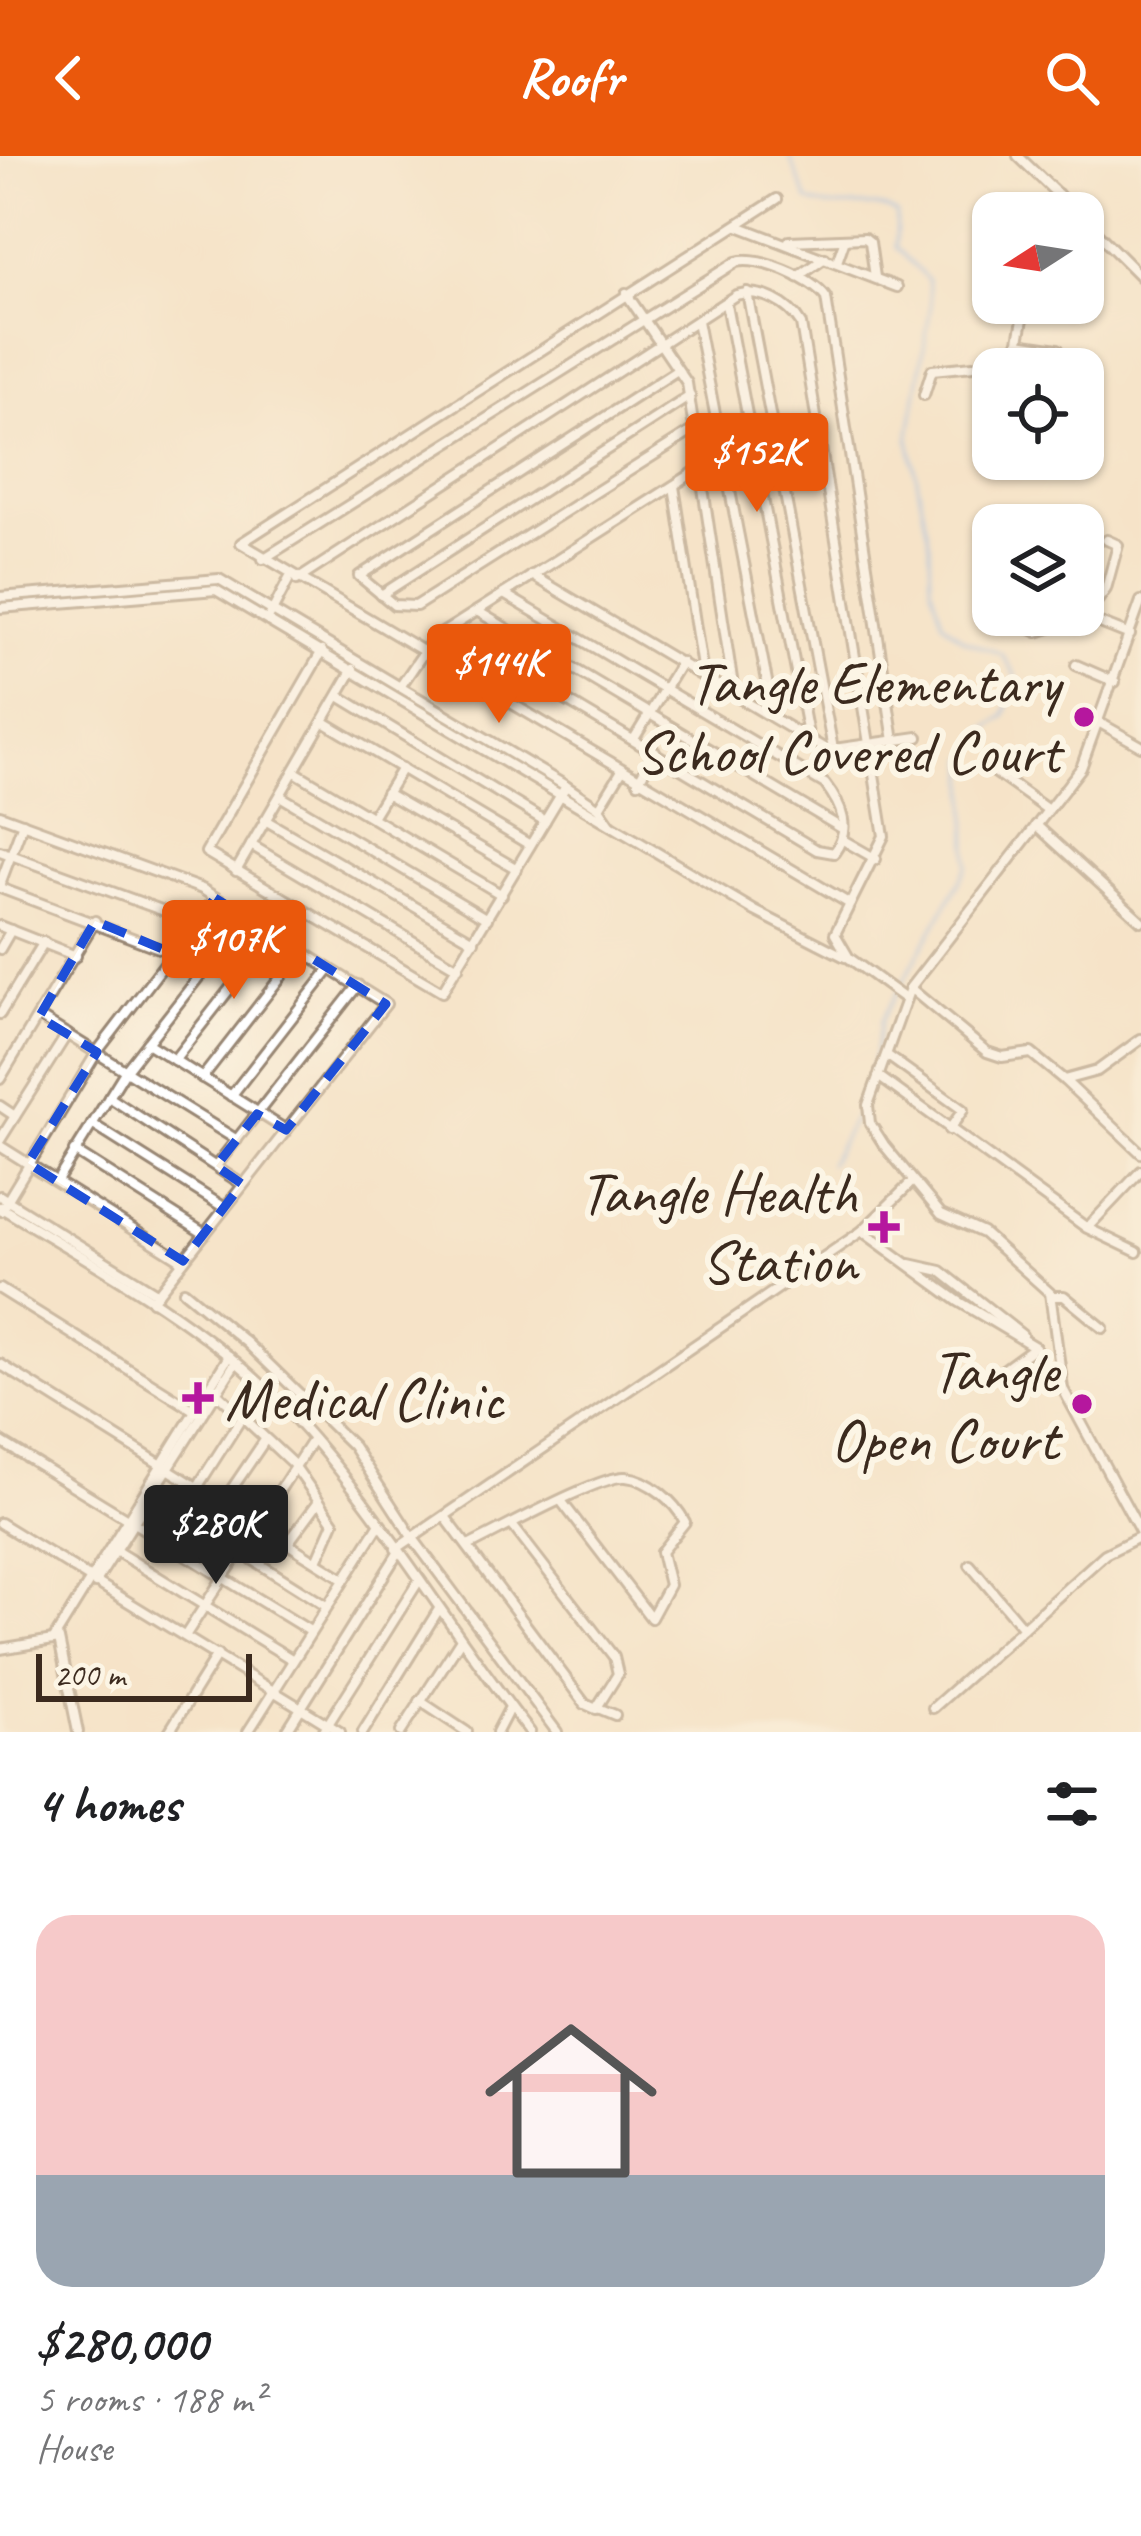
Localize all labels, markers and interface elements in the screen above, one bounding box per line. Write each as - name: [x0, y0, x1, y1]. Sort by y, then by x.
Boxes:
- text: Roofr: [519, 44, 622, 112]
- icon: back: [36, 45, 102, 111]
- icon: search: [1039, 45, 1105, 111]
- north arrow: [972, 192, 1104, 324]
- map controls: [972, 192, 1104, 636]
- button: locate: [972, 348, 1104, 480]
- pin: $152K: [673, 413, 841, 515]
- text: $152K: [712, 427, 802, 476]
- button: layers: [972, 504, 1104, 636]
- pin: $144K: [415, 624, 583, 726]
- text: $144K: [454, 638, 544, 687]
- place label: Tangle Elementary School Covered Court: [635, 645, 1065, 790]
- marker: Tangle Elementary School Covered Court: [1071, 704, 1097, 730]
- pin: $107K: [150, 900, 318, 1002]
- text: $107K: [189, 914, 279, 963]
- place label: Tangle Health Station: [580, 1155, 860, 1300]
- marker: Tangle Health Station: [868, 1211, 900, 1243]
- place label: Tangle Open Court: [831, 1333, 1063, 1478]
- place label: Medical Clinic: [225, 1361, 505, 1437]
- marker: Medical Clinic: [182, 1382, 214, 1414]
- marker: Tangle Open Court: [1069, 1391, 1095, 1417]
- pin: $280K: [132, 1485, 300, 1587]
- text: $280K: [171, 1499, 261, 1548]
- scale bar: [36, 1648, 252, 1701]
- text: 200 m: [54, 1654, 125, 1696]
- icon: filters: [1039, 1771, 1105, 1837]
- text: 4 homes: [36, 1772, 180, 1836]
- icon: home: [463, 1993, 679, 2209]
- text: $280,000: [36, 2311, 207, 2375]
- text: 5 rooms · 188 m²: [36, 2375, 264, 2424]
- text: House: [36, 2424, 112, 2473]

